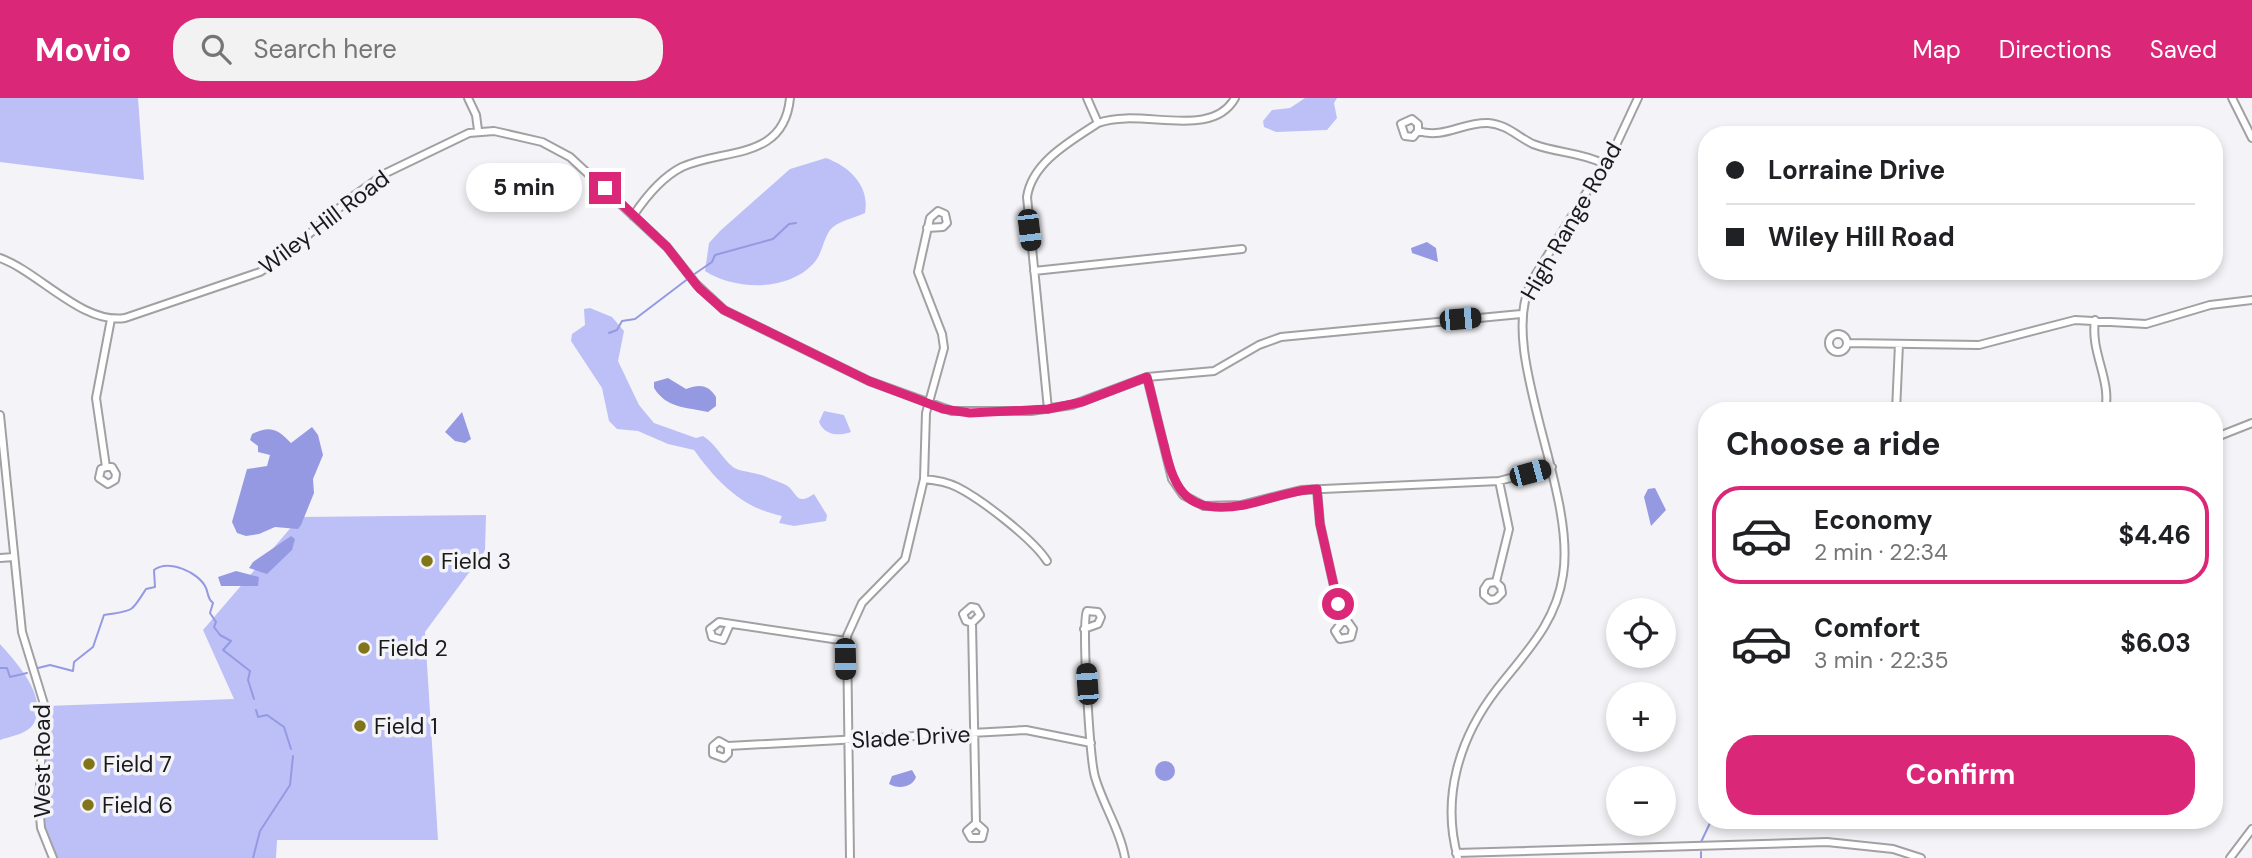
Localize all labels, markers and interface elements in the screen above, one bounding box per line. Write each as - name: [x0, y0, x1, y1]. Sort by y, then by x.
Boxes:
- search box: [173, 18, 663, 81]
- text: Movio: [35, 28, 131, 71]
- icon: search: [197, 30, 235, 68]
- text: Search here: [253, 32, 397, 66]
- text: Map: [1913, 34, 1961, 65]
- text: Directions: [1999, 34, 2112, 65]
- text: Saved: [2150, 34, 2217, 65]
- street label: High Range Road: [1514, 137, 1628, 305]
- text: Lorraine Drive: [1768, 153, 1945, 187]
- street label: Wiley Hill Road: [253, 163, 395, 281]
- callout: 5 min: [465, 164, 580, 212]
- text: 5 min: [493, 172, 555, 202]
- route end: [589, 172, 621, 204]
- car: [1017, 208, 1042, 252]
- text: Wiley Hill Road: [1768, 220, 1955, 254]
- car: [1439, 307, 1482, 331]
- text: Choose a ride: [1726, 423, 1941, 465]
- car: [1507, 457, 1554, 489]
- text: Economy: [1814, 503, 1932, 537]
- icon: car: [1730, 504, 1793, 567]
- text: $4.46: [2118, 518, 2191, 552]
- text: 2 min · 22:34: [1814, 537, 1948, 567]
- place label: Field 3: [441, 546, 511, 576]
- marker: Field 3: [419, 553, 435, 569]
- route start: [1322, 588, 1354, 620]
- map controls: [1606, 598, 1676, 836]
- button: locate: [1606, 598, 1676, 668]
- text: Comfort: [1814, 611, 1920, 645]
- icon: car: [1730, 612, 1793, 675]
- text: $6.03: [2120, 626, 2191, 660]
- place label: Field 2: [378, 633, 448, 663]
- car: [835, 638, 856, 680]
- marker: Field 2: [356, 640, 372, 656]
- text: 3 min · 22:35: [1814, 645, 1948, 675]
- car: [1076, 662, 1099, 706]
- button: +: [1606, 682, 1676, 752]
- street label: West Road: [27, 704, 57, 818]
- place label: Field 1: [374, 711, 438, 741]
- marker: Field 1: [352, 718, 368, 734]
- street label: Slade Drive: [851, 719, 971, 755]
- button: Confirm: [1726, 735, 2195, 815]
- place label: Field 7: [103, 749, 172, 779]
- marker: Field 7: [81, 756, 97, 772]
- button: −: [1606, 766, 1676, 836]
- place label: Field 6: [102, 790, 173, 820]
- marker: Field 6: [80, 797, 96, 813]

